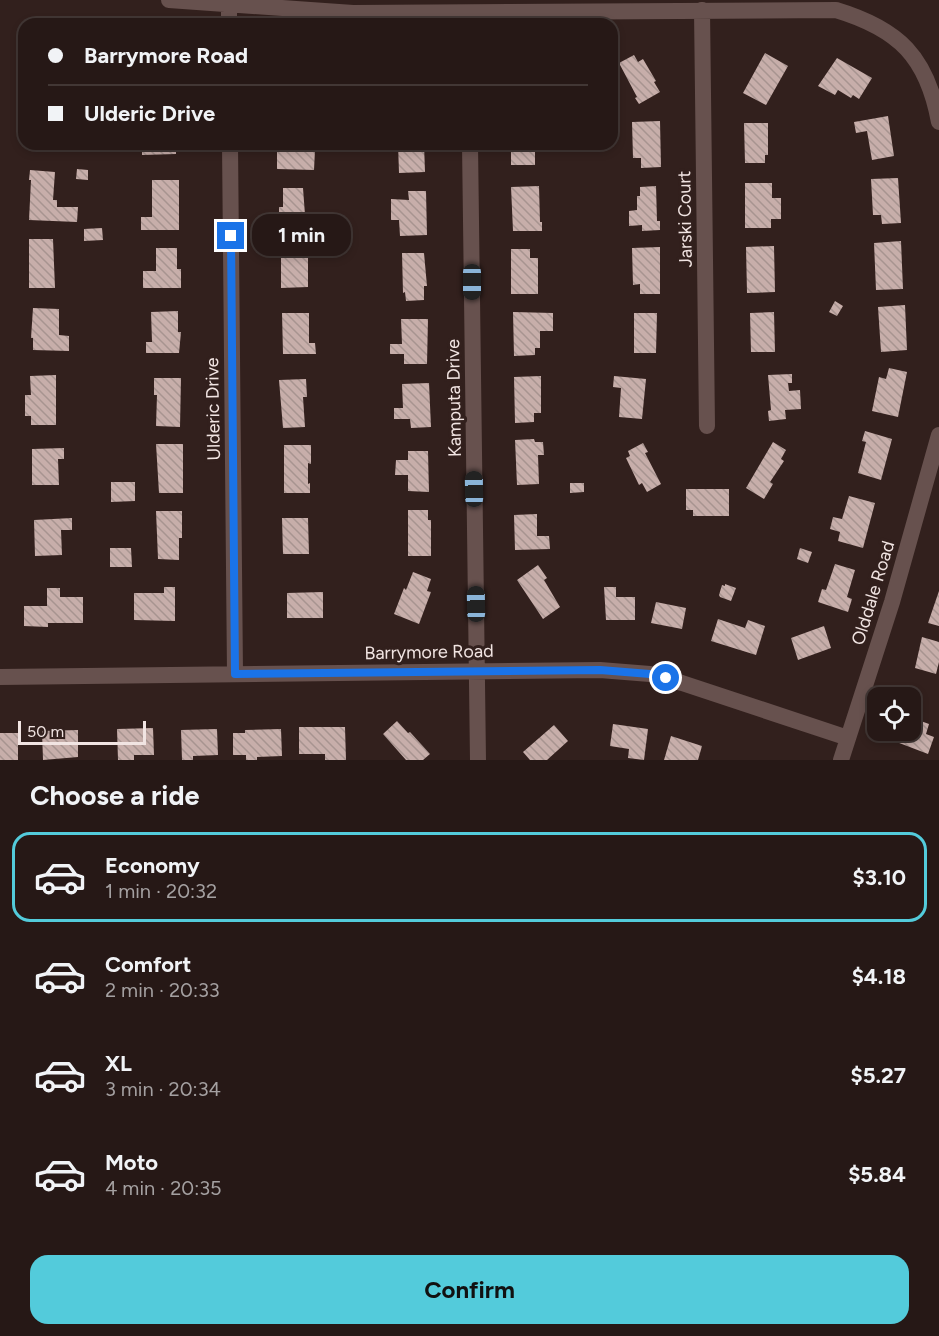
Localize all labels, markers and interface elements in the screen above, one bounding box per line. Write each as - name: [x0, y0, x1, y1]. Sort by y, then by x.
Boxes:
- text: Barrymore Road: [84, 42, 248, 69]
- text: Ulderic Drive: [84, 100, 215, 127]
- street label: Jarski Court: [673, 170, 697, 267]
- callout: 1 min: [252, 215, 351, 257]
- route end: [217, 222, 244, 249]
- text: 1 min: [278, 223, 325, 247]
- car: [463, 264, 481, 300]
- street label: Kamputa Drive: [442, 339, 466, 457]
- street label: Ulderic Drive: [201, 357, 225, 461]
- car: [465, 471, 483, 507]
- street label: Olddale Road: [847, 538, 899, 648]
- car: [467, 586, 485, 622]
- street label: Barrymore Road: [364, 640, 494, 664]
- route start: [652, 664, 679, 691]
- map controls: [867, 687, 921, 741]
- button: locate: [867, 687, 921, 741]
- scale bar: [18, 718, 146, 746]
- text: 50 m: [27, 722, 64, 741]
- text: Choose a ride: [30, 779, 199, 812]
- icon: car: [33, 850, 87, 904]
- text: Economy: [105, 852, 200, 879]
- text: $3.10: [853, 864, 906, 891]
- text: 1 min · 20:32: [105, 879, 217, 903]
- icon: car: [33, 949, 87, 1003]
- text: Comfort: [105, 951, 191, 978]
- text: $4.18: [852, 963, 906, 990]
- text: 2 min · 20:33: [105, 978, 220, 1002]
- icon: car: [33, 1048, 87, 1102]
- text: XL: [105, 1050, 132, 1077]
- text: $5.27: [851, 1062, 906, 1089]
- text: 3 min · 20:34: [105, 1077, 221, 1101]
- icon: car: [33, 1147, 87, 1201]
- text: Moto: [105, 1149, 158, 1176]
- text: $5.84: [848, 1161, 906, 1188]
- text: 4 min · 20:35: [105, 1176, 222, 1200]
- button: Confirm: [30, 1255, 909, 1324]

